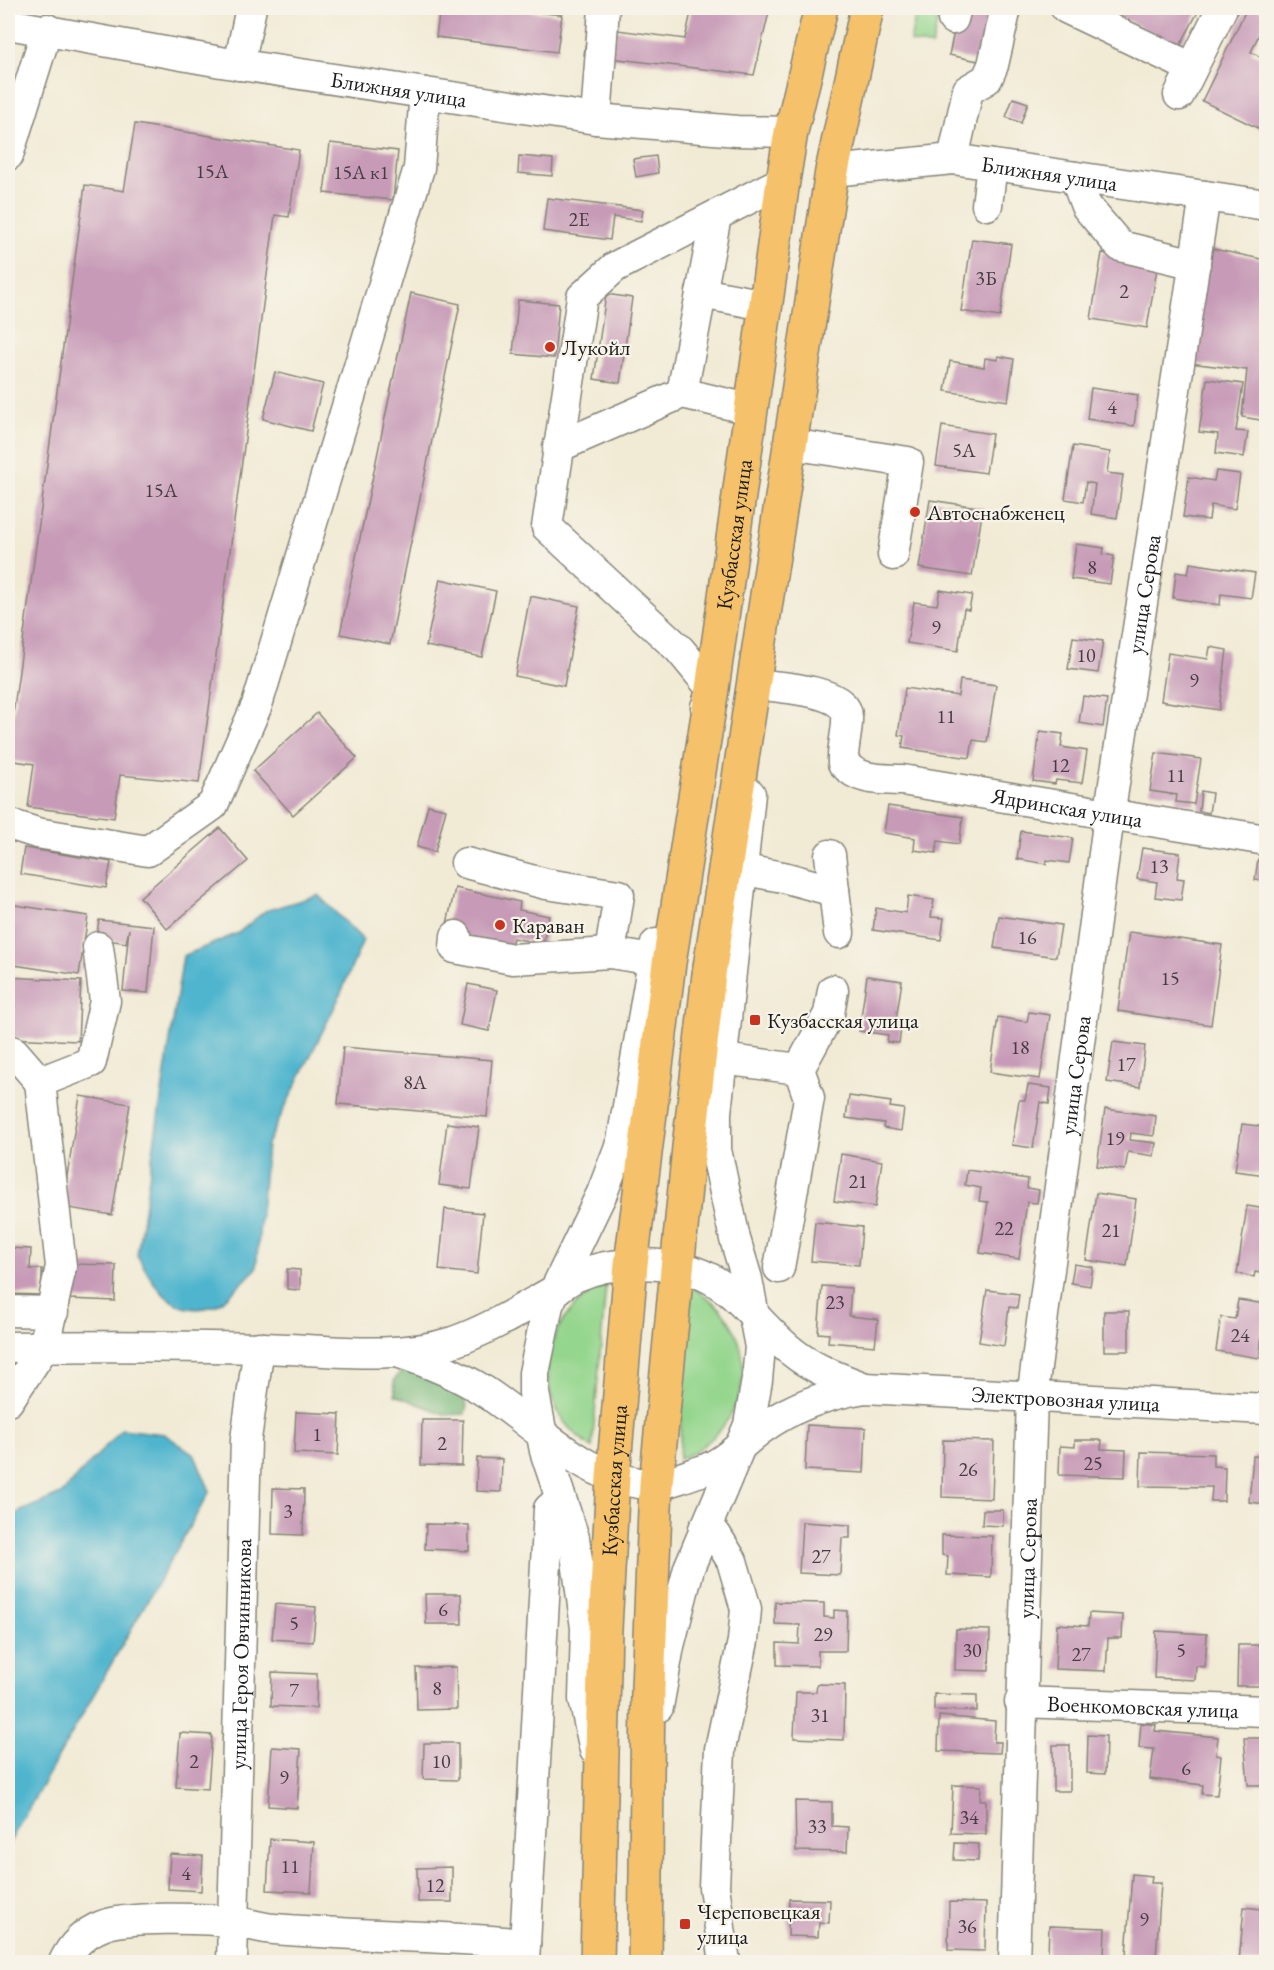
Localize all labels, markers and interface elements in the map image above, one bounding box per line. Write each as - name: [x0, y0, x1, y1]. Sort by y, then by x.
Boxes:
- street label: Ближняя улица: [328, 65, 469, 114]
- street label: Ближняя улица: [979, 149, 1120, 198]
- house number: 15А: [195, 158, 229, 184]
- house number: 15А к1: [333, 159, 389, 185]
- house number: 2Е: [569, 206, 589, 232]
- house number: 3Б: [975, 265, 997, 291]
- house number: 2: [1119, 278, 1129, 304]
- place label: Лукойл: [562, 333, 631, 362]
- marker: Лукойл: [543, 340, 557, 354]
- house number: 4: [1107, 394, 1117, 420]
- house number: 5А: [952, 437, 976, 463]
- street label: Кузбасская улица: [709, 457, 759, 612]
- house number: 15А: [144, 477, 178, 503]
- place label: Автоснабженец: [926, 498, 1065, 527]
- marker: Автоснабженец: [908, 505, 922, 519]
- street label: улица Серова: [1120, 532, 1167, 656]
- house number: 8: [1087, 554, 1097, 580]
- house number: 9: [931, 614, 941, 640]
- house number: 10: [1076, 642, 1096, 668]
- house number: 9: [1189, 667, 1199, 693]
- house number: 11: [936, 703, 956, 729]
- house number: 12: [1050, 752, 1070, 778]
- house number: 11: [1166, 762, 1186, 788]
- street label: Ядринская улица: [989, 781, 1145, 834]
- house number: 13: [1149, 853, 1169, 879]
- place label: Караван: [512, 911, 585, 940]
- marker: Караван: [493, 918, 507, 932]
- house number: 16: [1017, 924, 1037, 950]
- house number: 15: [1160, 965, 1180, 991]
- place label: Кузбасская улица: [767, 1006, 919, 1035]
- marker: Кузбасская улица: [748, 1013, 762, 1027]
- street label: улица Серова: [1053, 1013, 1098, 1137]
- house number: 18: [1010, 1034, 1030, 1060]
- house number: 17: [1116, 1051, 1136, 1077]
- house number: 8А: [403, 1069, 427, 1095]
- house number: 19: [1105, 1125, 1125, 1151]
- house number: 21: [848, 1168, 868, 1194]
- house number: 22: [994, 1215, 1014, 1241]
- house number: 21: [1101, 1217, 1121, 1243]
- house number: 23: [825, 1289, 845, 1315]
- house number: 24: [1230, 1322, 1250, 1348]
- street label: Электровозная улица: [970, 1380, 1161, 1418]
- street label: Кузбасская улица: [595, 1403, 634, 1557]
- house number: 1: [312, 1421, 322, 1447]
- house number: 2: [437, 1430, 447, 1456]
- house number: 25: [1083, 1450, 1103, 1476]
- house number: 26: [958, 1456, 978, 1482]
- street label: улица Серова: [1011, 1497, 1044, 1619]
- house number: 3: [283, 1498, 293, 1524]
- street label: улица Героя Овчинникова: [223, 1538, 258, 1770]
- house number: 27: [811, 1543, 831, 1569]
- house number: 6: [438, 1596, 448, 1622]
- house number: 5: [289, 1610, 299, 1636]
- house number: 29: [813, 1621, 833, 1647]
- house number: 30: [962, 1637, 982, 1663]
- house number: 5: [1176, 1637, 1186, 1663]
- house number: 27: [1071, 1641, 1091, 1667]
- house number: 8: [432, 1675, 442, 1701]
- house number: 7: [289, 1677, 299, 1703]
- street label: Военкомовская улица: [1047, 1689, 1240, 1725]
- house number: 31: [810, 1702, 830, 1728]
- house number: 2: [189, 1748, 199, 1774]
- house number: 10: [431, 1748, 451, 1774]
- house number: 6: [1181, 1755, 1191, 1781]
- house number: 9: [279, 1764, 289, 1790]
- house number: 34: [959, 1804, 979, 1830]
- house number: 33: [807, 1813, 827, 1839]
- house number: 11: [280, 1853, 300, 1879]
- house number: 4: [181, 1860, 191, 1886]
- house number: 12: [425, 1872, 445, 1898]
- place label: Череповецкая улица: [697, 1897, 821, 1951]
- house number: 9: [1139, 1906, 1149, 1932]
- house number: 36: [957, 1913, 977, 1939]
- marker: Череповецкая улица: [678, 1917, 692, 1931]

